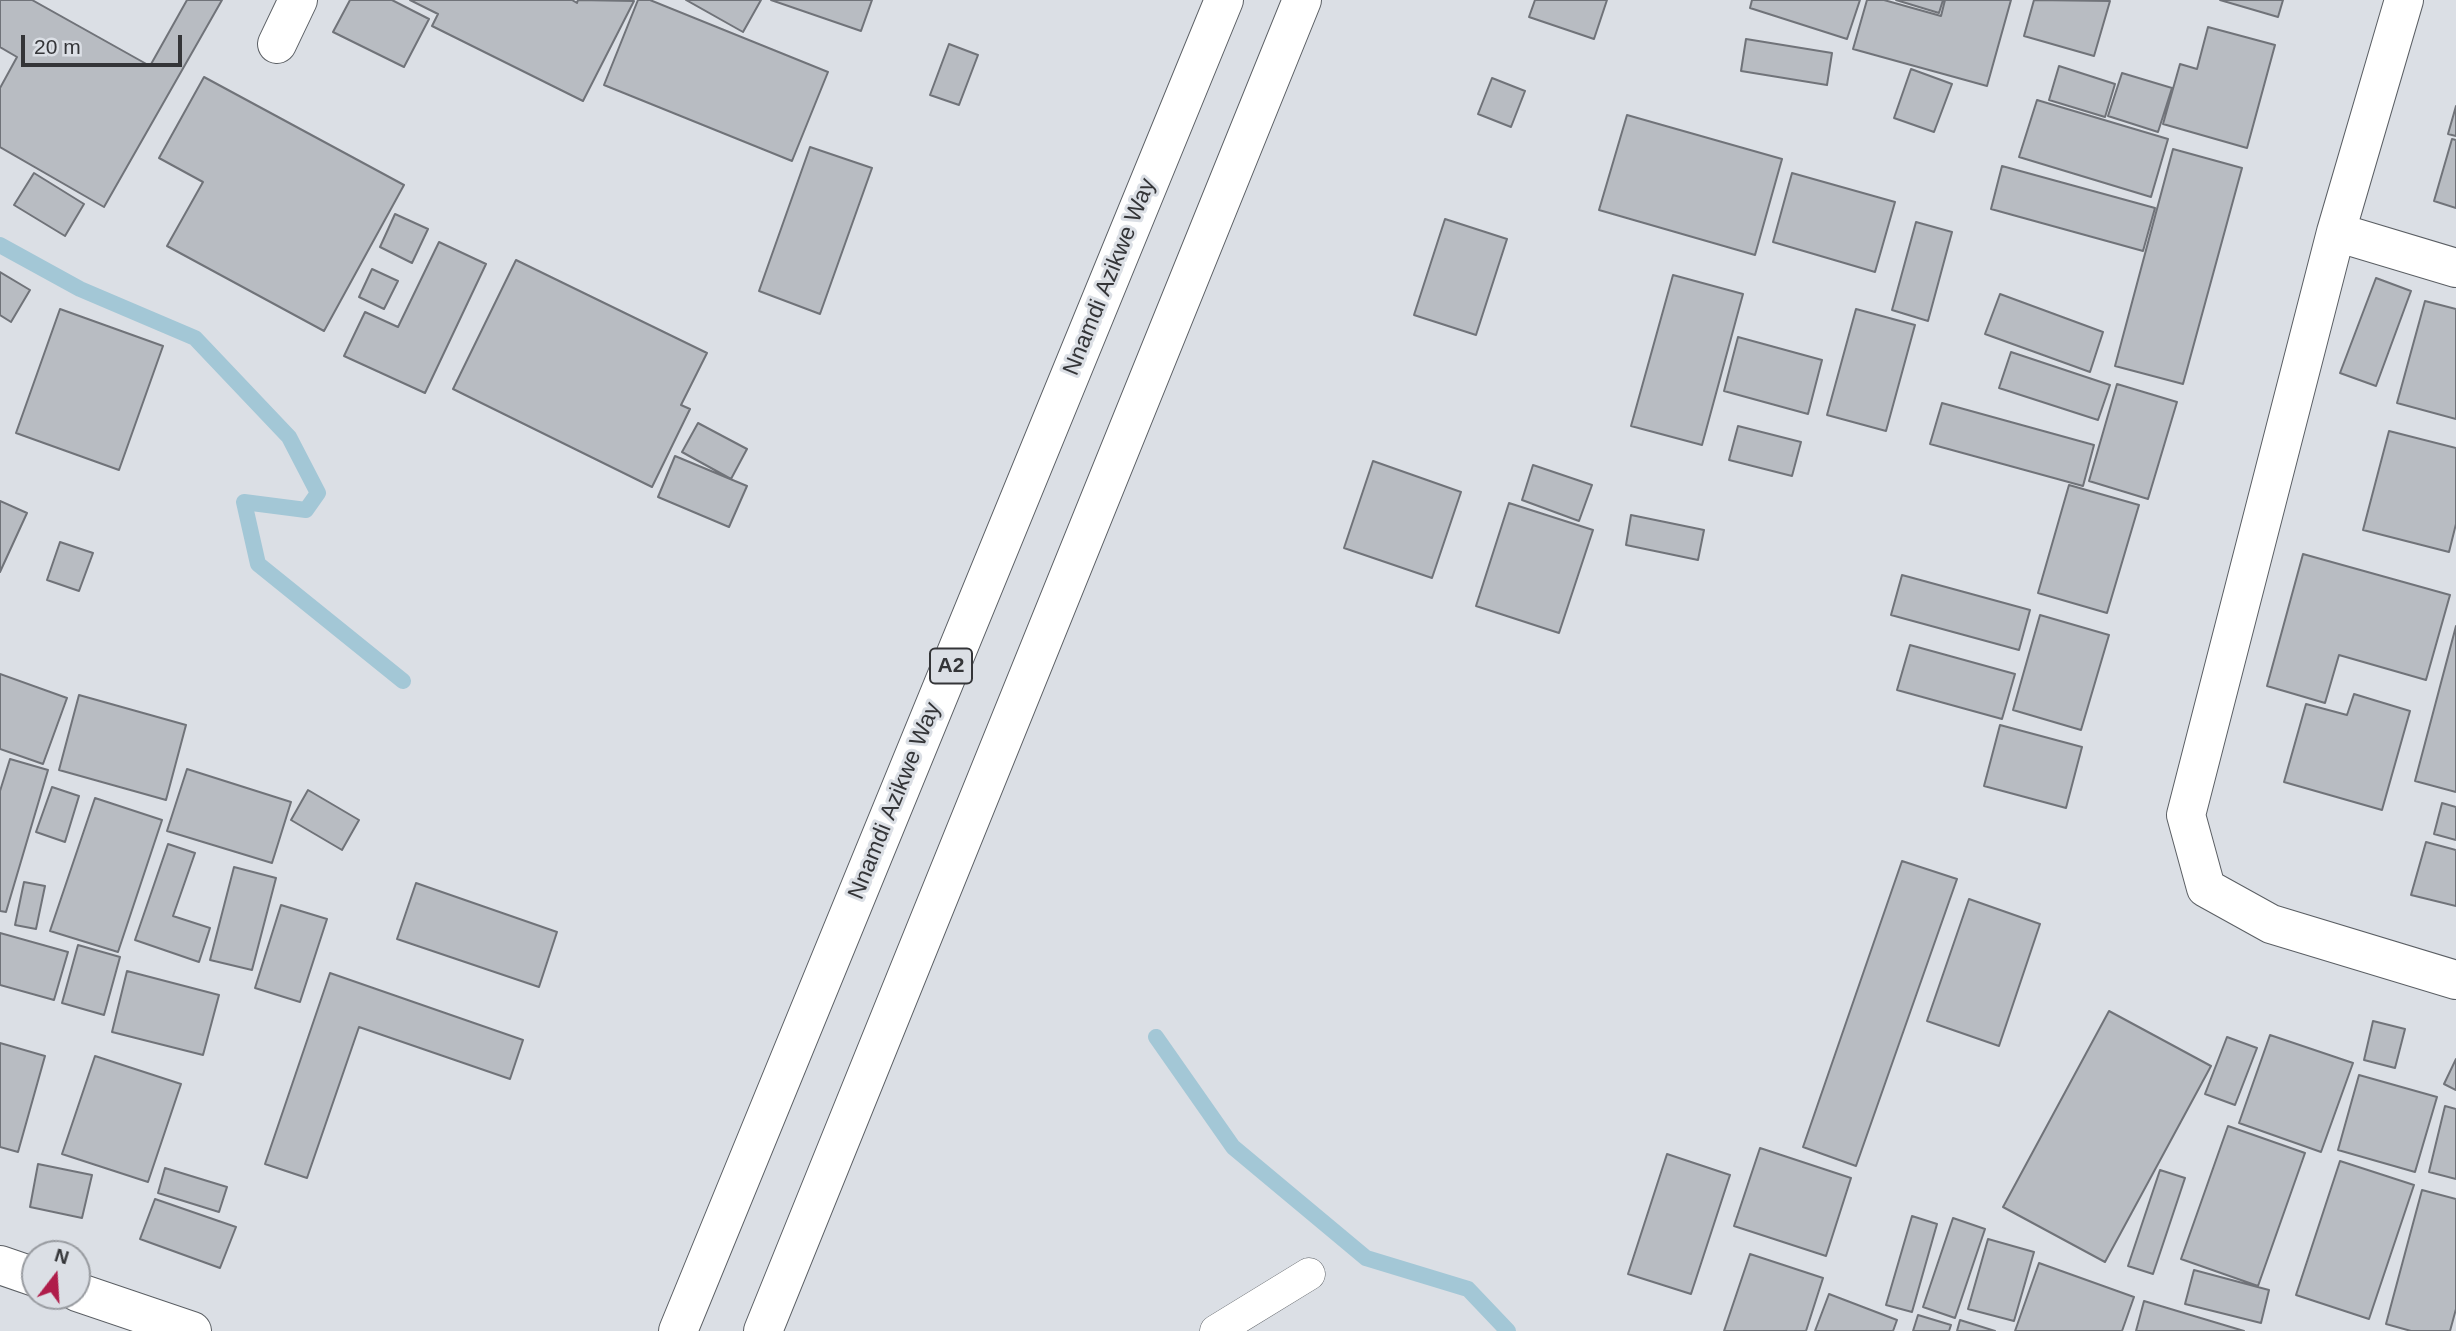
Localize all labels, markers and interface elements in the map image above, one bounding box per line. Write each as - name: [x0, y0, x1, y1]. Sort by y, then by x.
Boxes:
- scale bar: [24, 21, 186, 65]
- text: 20 m: [34, 35, 81, 58]
- street label: Nnamdi Azikwe Way: [1058, 174, 1162, 380]
- road number: A2: [930, 648, 972, 684]
- street label: Nnamdi Azikwe Way: [843, 698, 947, 904]
- north arrow: [21, 1240, 91, 1310]
- text: N: [52, 1244, 71, 1268]

